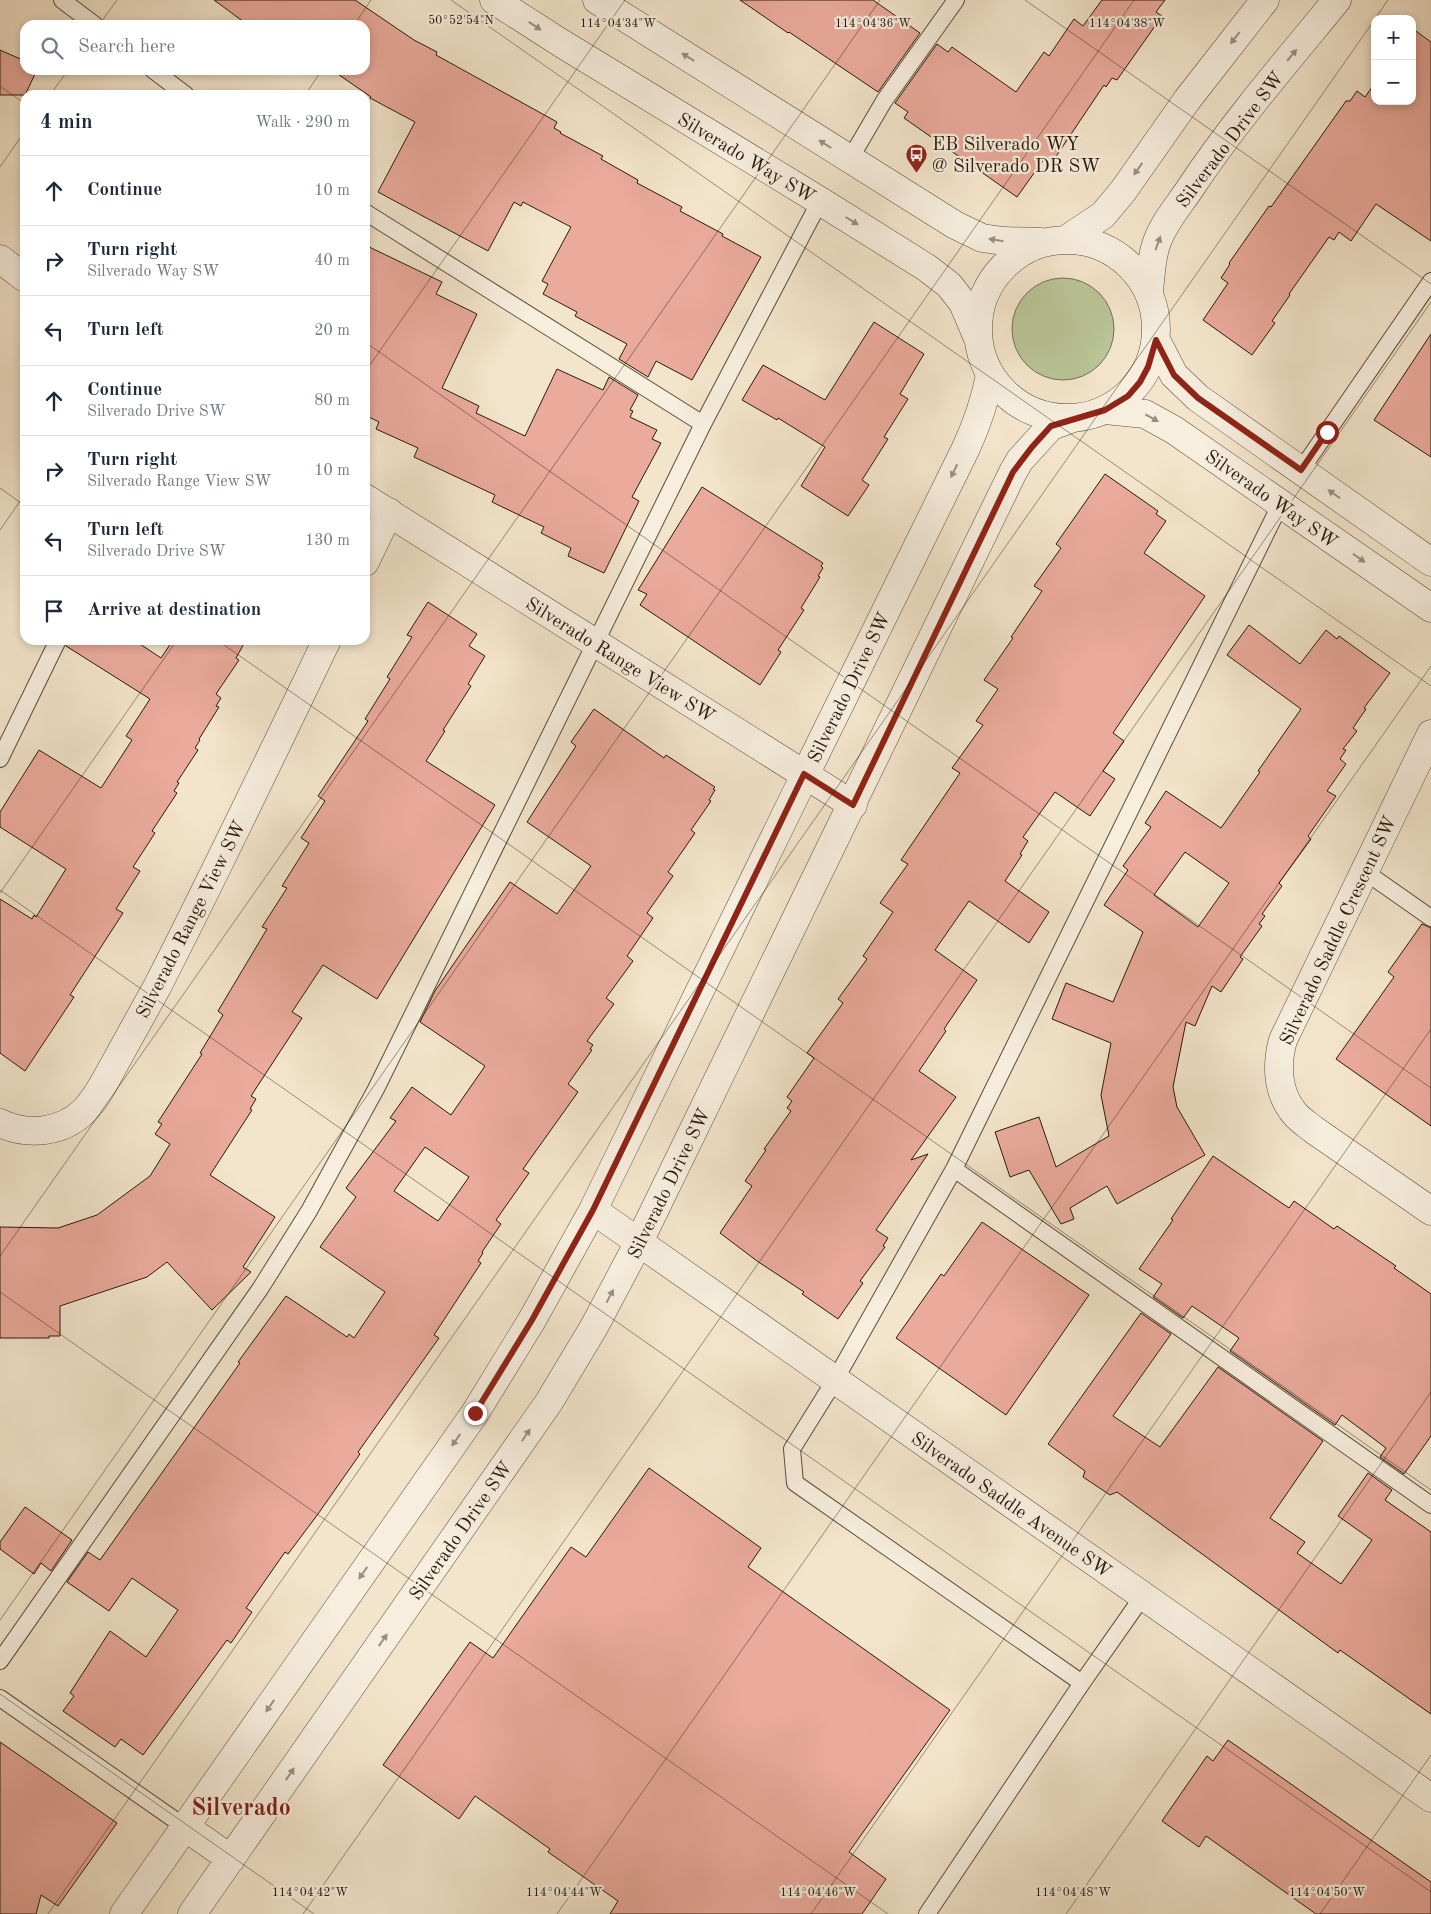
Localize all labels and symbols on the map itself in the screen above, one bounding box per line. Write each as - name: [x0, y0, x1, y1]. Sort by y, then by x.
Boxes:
- text: 50°52'54"N: [428, 14, 494, 27]
- text: 114°04'34"W: [580, 18, 656, 30]
- text: 114°04'36"W: [835, 18, 911, 30]
- text: 114°04'38"W: [1089, 18, 1165, 30]
- one-way arrow: [528, 22, 542, 31]
- one-way arrow: [1230, 32, 1240, 45]
- one-way arrow: [1286, 49, 1298, 61]
- one-way arrow: [681, 53, 694, 62]
- street label: Silverado Drive SW: [1174, 69, 1288, 212]
- street label: Silverado Way SW: [673, 111, 818, 208]
- place label: EB Silverado WY @ Silverado DR SW: [932, 136, 1101, 177]
- one-way arrow: [819, 139, 832, 148]
- bus stop icon: EB Silverado WY @ Silverado DR SW: [904, 142, 928, 173]
- one-way arrow: [1133, 162, 1143, 176]
- one-way arrow: [846, 217, 859, 226]
- one-way arrow: [988, 236, 1004, 244]
- one-way arrow: [1154, 236, 1162, 251]
- one-way arrow: [1145, 414, 1160, 422]
- route start: [1316, 421, 1339, 444]
- street label: Silverado Way SW: [1201, 447, 1340, 553]
- one-way arrow: [950, 464, 958, 479]
- one-way arrow: [1328, 488, 1341, 499]
- one-way arrow: [1353, 553, 1366, 563]
- street label: Silverado Range View SW: [522, 595, 718, 727]
- street label: Silverado Drive SW: [806, 610, 895, 766]
- street label: Silverado Saddle Crescent SW: [1278, 813, 1401, 1049]
- street label: Silverado Range View SW: [134, 818, 250, 1022]
- street label: Silverado Drive SW: [626, 1106, 715, 1262]
- one-way arrow: [606, 1289, 614, 1304]
- route end: [464, 1402, 487, 1425]
- one-way arrow: [521, 1428, 531, 1442]
- street label: Silverado Saddle Avenue SW: [907, 1430, 1114, 1583]
- one-way arrow: [451, 1433, 461, 1447]
- street label: Silverado Drive SW: [407, 1458, 517, 1604]
- one-way arrow: [358, 1566, 368, 1580]
- one-way arrow: [378, 1634, 388, 1647]
- one-way arrow: [265, 1699, 275, 1713]
- one-way arrow: [285, 1767, 295, 1781]
- district label: Silverado: [191, 1797, 291, 1821]
- text: 114°04'50"W: [1289, 1886, 1365, 1899]
- text: 114°04'42"W: [272, 1887, 348, 1899]
- text: 114°04'44"W: [526, 1887, 602, 1899]
- text: 114°04'46"W: [780, 1887, 856, 1899]
- text: 114°04'48"W: [1035, 1887, 1111, 1899]

